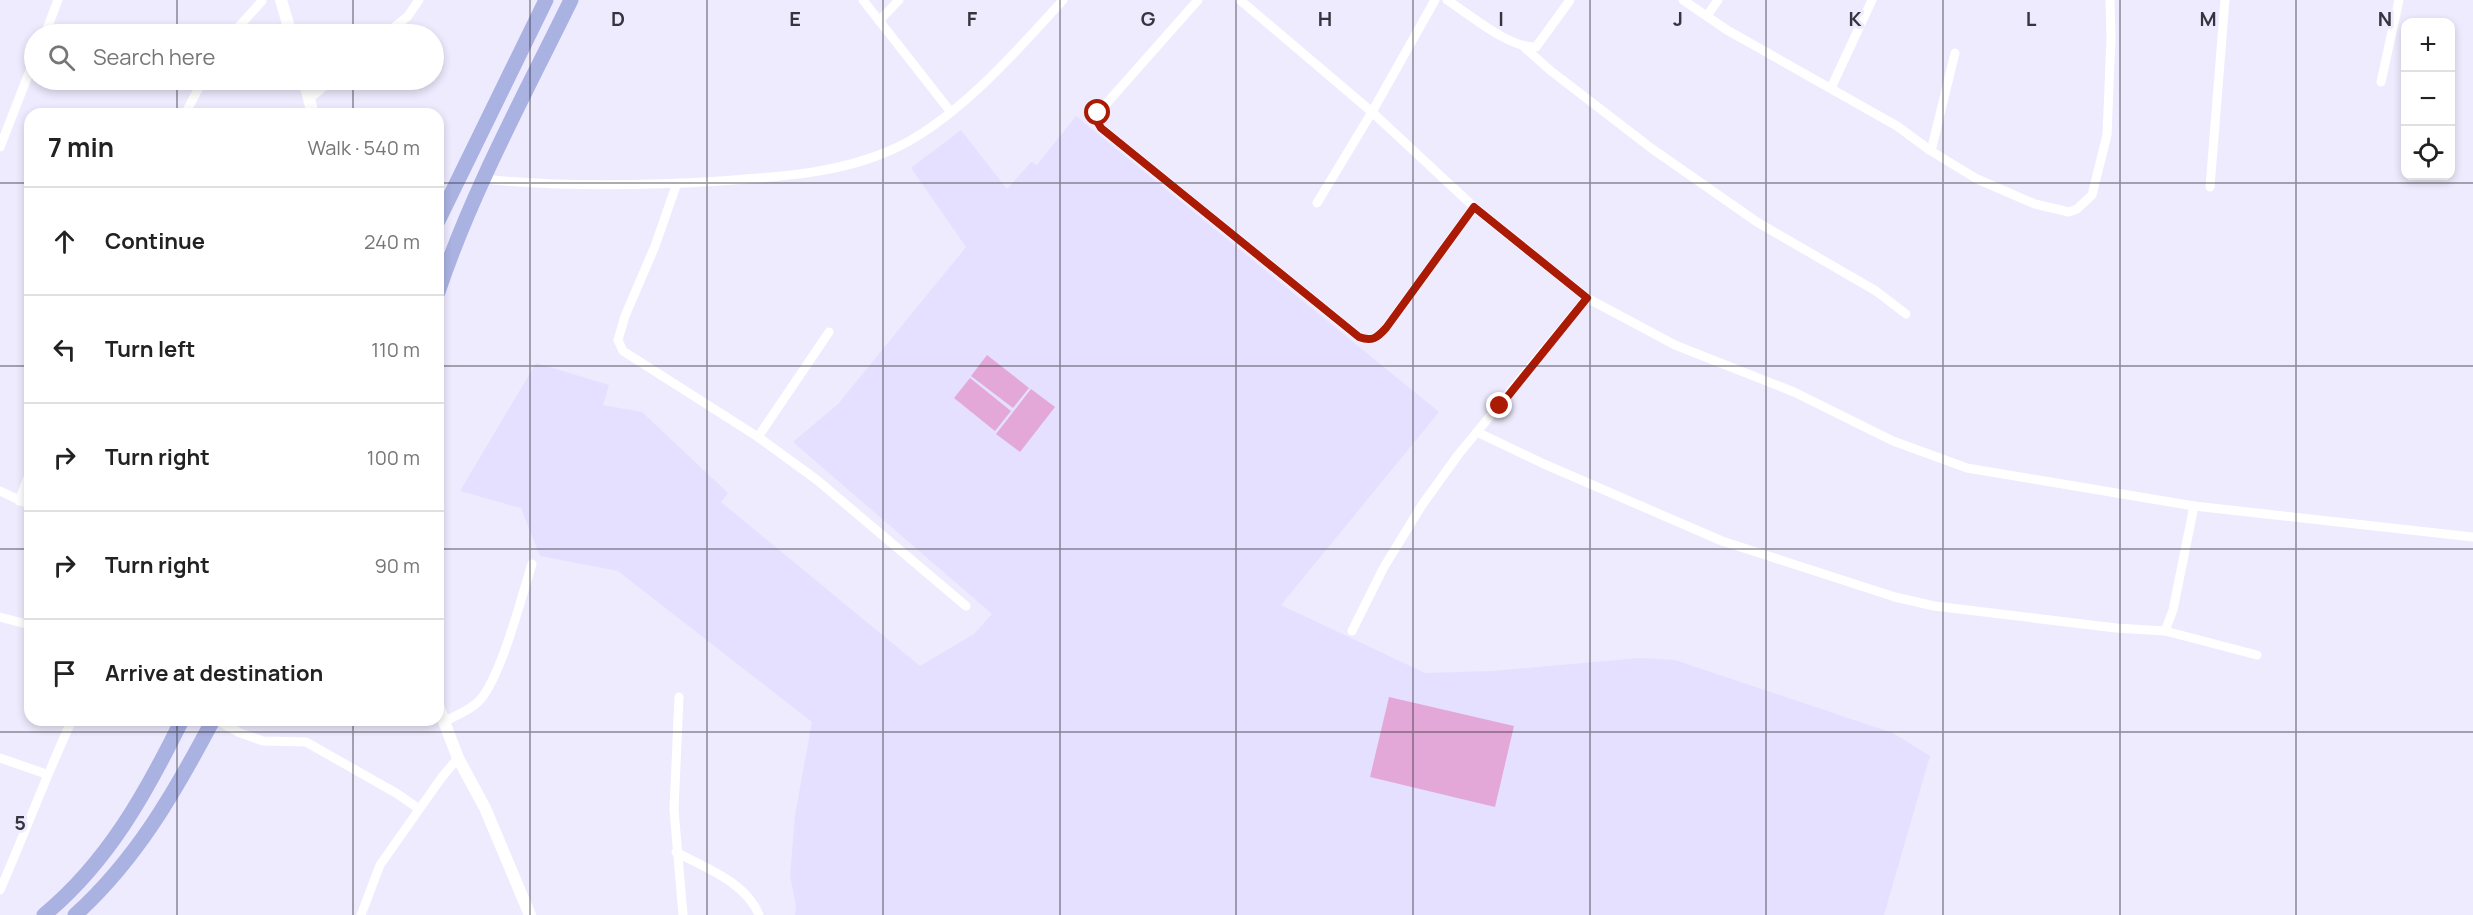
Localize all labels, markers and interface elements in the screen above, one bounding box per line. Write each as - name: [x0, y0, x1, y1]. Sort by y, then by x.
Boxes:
- text: D: [611, 5, 625, 32]
- text: E: [789, 5, 801, 32]
- text: F: [967, 5, 978, 32]
- text: G: [1141, 5, 1156, 32]
- text: H: [1318, 5, 1332, 32]
- text: I: [1498, 5, 1504, 32]
- text: J: [1673, 5, 1683, 32]
- text: K: [1849, 5, 1862, 32]
- text: L: [2026, 5, 2037, 32]
- text: M: [2199, 5, 2217, 32]
- text: N: [2378, 5, 2392, 32]
- map controls: [2401, 18, 2455, 180]
- button: +: [2401, 18, 2455, 72]
- search box: [24, 24, 444, 90]
- icon: search: [45, 41, 78, 74]
- text: Search here: [93, 42, 215, 72]
- button: −: [2401, 72, 2455, 126]
- route start: [1084, 99, 1110, 125]
- button: locate: [2401, 126, 2455, 180]
- text: 7 min: [48, 129, 114, 165]
- text: Walk · 540 m: [307, 134, 420, 161]
- icon: ahead: [48, 225, 81, 258]
- text: Continue: [105, 226, 205, 256]
- text: 240 m: [364, 228, 420, 255]
- icon: left: [48, 333, 81, 366]
- text: Turn left: [105, 334, 195, 364]
- text: 110 m: [371, 336, 420, 363]
- route end: [1486, 392, 1512, 418]
- icon: right: [48, 441, 81, 474]
- text: Turn right: [105, 442, 210, 472]
- text: 100 m: [367, 444, 420, 471]
- icon: right: [48, 549, 81, 582]
- text: Turn right: [105, 550, 210, 580]
- text: 90 m: [374, 552, 420, 579]
- icon: arrive: [48, 657, 81, 690]
- text: Arrive at destination: [105, 658, 323, 688]
- text: 5: [14, 809, 26, 836]

